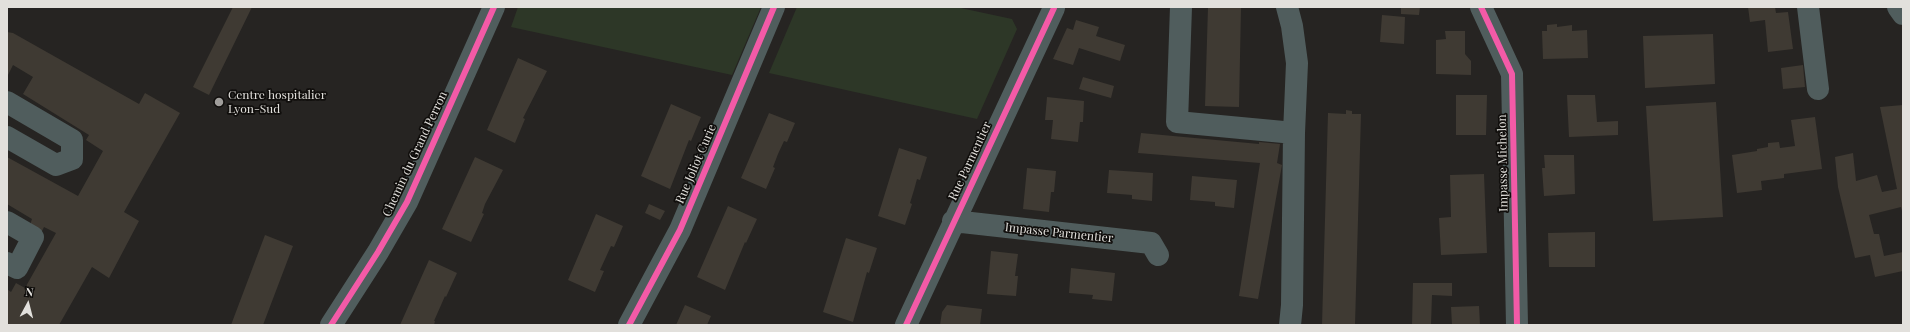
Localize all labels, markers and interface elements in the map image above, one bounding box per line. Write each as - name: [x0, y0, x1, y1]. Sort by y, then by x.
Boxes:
- place label: Centre hospitalier Lyon-Sud: [228, 88, 326, 116]
- street label: Chemin du Grand Perron: [380, 89, 450, 219]
- marker: Centre hospitalier Lyon-Sud: [213, 96, 225, 108]
- street label: Impasse Michelon: [1495, 114, 1511, 212]
- street label: Rue Parmentier: [945, 119, 995, 203]
- street label: Rue Joliot Curie: [673, 122, 719, 206]
- street label: Impasse Parmentier: [1004, 220, 1114, 246]
- north arrow: [8, 284, 48, 324]
- text: N: [25, 284, 34, 300]

